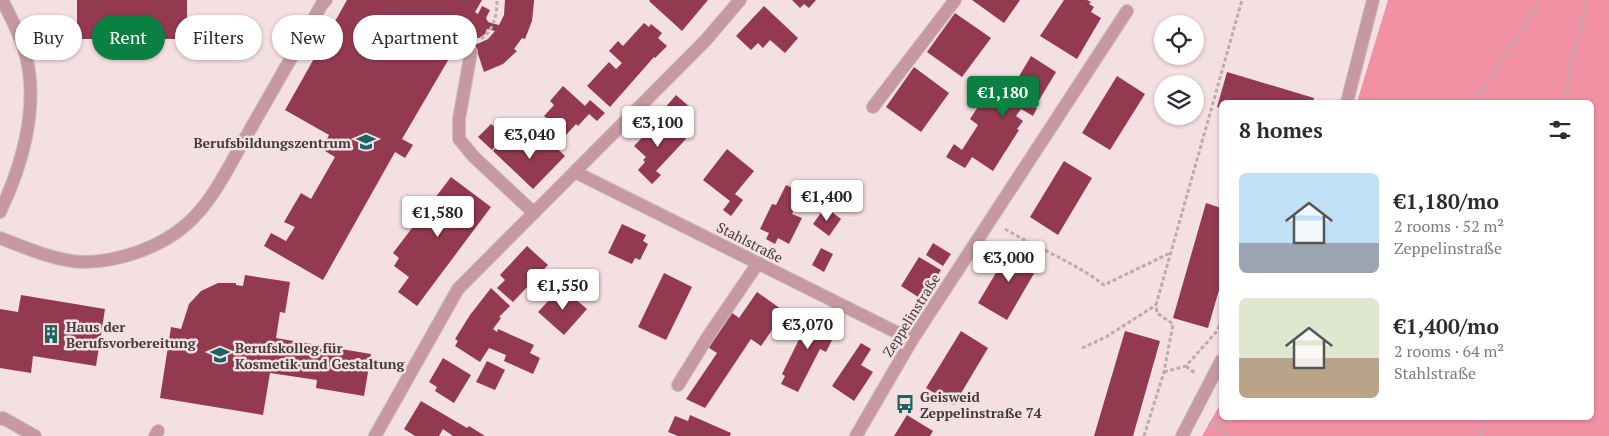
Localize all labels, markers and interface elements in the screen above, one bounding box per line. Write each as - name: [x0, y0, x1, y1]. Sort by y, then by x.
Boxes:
- chip: Buy: [15, 15, 82, 60]
- chip: Rent: [92, 15, 165, 60]
- chip: Filters: [175, 15, 262, 60]
- chip: New: [272, 15, 343, 60]
- chip: Apartment: [353, 15, 477, 60]
- map controls: [1154, 15, 1204, 125]
- button: locate: [1154, 15, 1204, 65]
- button: layers: [1154, 75, 1204, 125]
- pin: €1,180: [962, 76, 1044, 118]
- text: €1,180: [978, 81, 1028, 103]
- pin: €3,100: [617, 106, 699, 148]
- text: €3,100: [633, 111, 683, 133]
- text: 8 homes: [1239, 116, 1323, 144]
- icon: filters: [1546, 116, 1574, 144]
- pin: €3,040: [489, 118, 571, 160]
- text: €3,040: [505, 123, 555, 145]
- school or university icon: Berufsbildungszentrum: [355, 131, 377, 153]
- place label: Berufsbildungszentrum: [194, 133, 351, 152]
- pin: €1,400: [786, 180, 868, 222]
- text: €1,400: [802, 185, 852, 207]
- text: €1,180/mo: [1394, 187, 1499, 215]
- icon: home: [1279, 193, 1339, 253]
- pin: €1,580: [397, 196, 479, 238]
- text: €1,580: [413, 201, 463, 223]
- text: 2 rooms · 52 m²: [1394, 215, 1504, 237]
- street label: Stahlstraße: [714, 217, 786, 267]
- text: Zeppelinstraße: [1394, 237, 1502, 259]
- pin: €3,000: [968, 240, 1050, 283]
- text: €3,000: [984, 246, 1034, 268]
- pin: €1,550: [522, 268, 604, 311]
- street label: Zeppelinstraße: [878, 270, 944, 360]
- text: €1,550: [538, 274, 588, 296]
- pin: €3,070: [767, 308, 849, 350]
- text: €1,400/mo: [1394, 312, 1499, 340]
- text: €3,070: [783, 313, 833, 335]
- place label: Haus der Berufsvorbereitung: [66, 317, 197, 352]
- icon: home: [1279, 318, 1339, 378]
- building icon: Haus der Berufsvorbereitung: [40, 323, 62, 345]
- place label: Berufskolleg für Kosmetik und Gestaltung: [235, 338, 406, 373]
- text: 2 rooms · 64 m²: [1394, 340, 1504, 362]
- school or university icon: Berufskolleg für Kosmetik und Gestaltung: [209, 344, 231, 366]
- text: Stahlstraße: [1394, 362, 1476, 384]
- place label: Geisweid Zeppelinstraße 74: [920, 387, 1042, 422]
- bus stop icon: Geisweid Zeppelinstraße 74: [894, 393, 916, 415]

